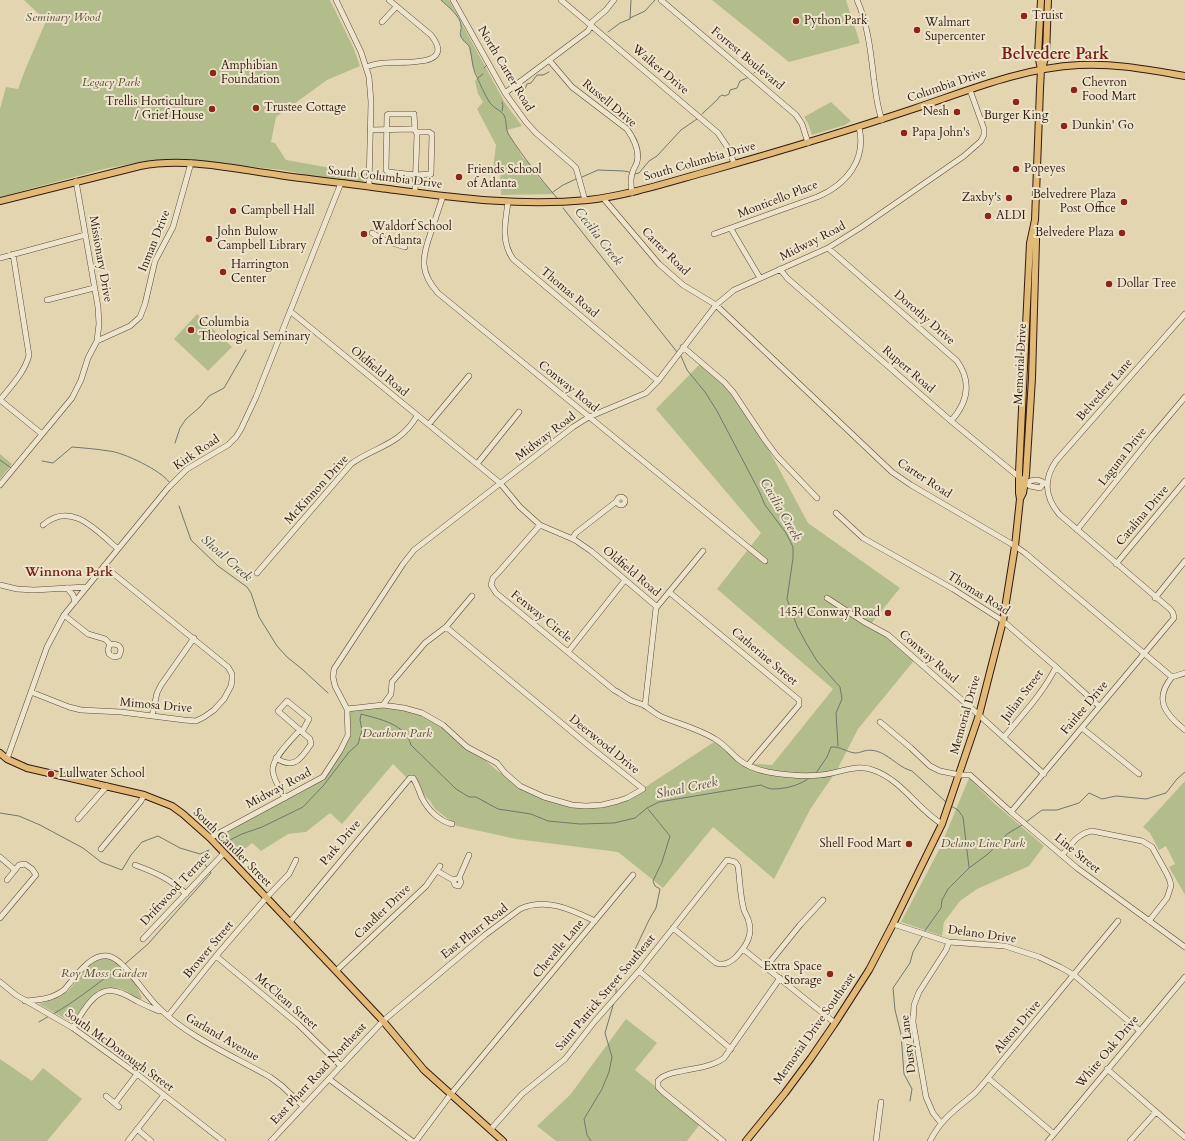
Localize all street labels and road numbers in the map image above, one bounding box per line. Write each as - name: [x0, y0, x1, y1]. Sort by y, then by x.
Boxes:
- street label: North Carter Road: [474, 24, 536, 114]
- street label: Forrest Boulevard: [708, 24, 786, 94]
- street label: Walker Drive: [629, 42, 691, 98]
- street label: Columbia Drive: [906, 66, 988, 106]
- street label: Russell Drive: [579, 77, 639, 131]
- street label: South Columbia Drive: [643, 139, 757, 185]
- street label: South Columbia Drive: [327, 164, 443, 192]
- street label: Monticello Place: [736, 178, 820, 222]
- street label: Inman Drive: [136, 208, 174, 274]
- street label: Missionary Drive: [85, 215, 115, 303]
- street label: Midway Road: [778, 219, 848, 265]
- street label: Carter Road: [638, 225, 692, 279]
- street label: Thomas Road: [537, 265, 601, 321]
- street label: Dorothy Drive: [891, 288, 957, 348]
- street label: Memorial Drive: [1012, 323, 1030, 405]
- street label: Rupert Road: [879, 343, 937, 397]
- street label: Oldfield Road: [347, 344, 411, 400]
- street label: Belvedere Lane: [1074, 356, 1136, 424]
- street label: Conway Road: [535, 358, 601, 416]
- street label: Midway Road: [513, 410, 579, 464]
- street label: Laguna Drive: [1096, 425, 1150, 489]
- street label: Kirk Road: [171, 432, 223, 474]
- street label: McKinnon Drive: [282, 452, 352, 528]
- street label: Carter Road: [894, 456, 954, 502]
- street label: Catalina Drive: [1114, 483, 1172, 549]
- street label: Oldfield Road: [599, 544, 663, 600]
- street label: Thomas Road: [944, 569, 1012, 619]
- street label: Fenway Circle: [508, 588, 574, 646]
- street label: Catherine Street: [728, 625, 800, 689]
- street label: Conway Road: [896, 628, 960, 686]
- street label: Julian Street: [999, 667, 1047, 725]
- street label: Memorial Drive: [948, 674, 984, 756]
- street label: Fairlee Drive: [1058, 678, 1112, 738]
- street label: Mimosa Drive: [119, 696, 193, 716]
- street label: Deerwood Drive: [566, 712, 642, 778]
- street label: Midway Road: [244, 766, 314, 812]
- street label: South Candler Street: [190, 806, 274, 890]
- street label: Park Drive: [318, 817, 364, 869]
- street label: Line Street: [1051, 831, 1103, 877]
- street label: Driftwood Terrace: [138, 849, 214, 929]
- street label: Candler Drive: [352, 882, 414, 942]
- street label: East Pharr Road: [439, 901, 511, 963]
- street label: Chevelle Lane: [530, 917, 588, 981]
- street label: Brower Street: [181, 918, 237, 982]
- street label: Delano Drive: [947, 923, 1017, 947]
- street label: Saint Patrick Street Southeast: [553, 932, 659, 1054]
- street label: McClean Street: [252, 971, 320, 1033]
- street label: Memorial Drive Southeast: [771, 971, 859, 1087]
- street label: Alston Drive: [992, 997, 1044, 1057]
- street label: South McDonough Street: [62, 1007, 176, 1095]
- street label: Garland Avenue: [183, 1011, 261, 1065]
- street label: White Oak Drive: [1074, 1013, 1142, 1091]
- street label: Dusty Lane: [898, 1014, 920, 1074]
- street label: East Pharr Road Northeast: [268, 1020, 370, 1128]

